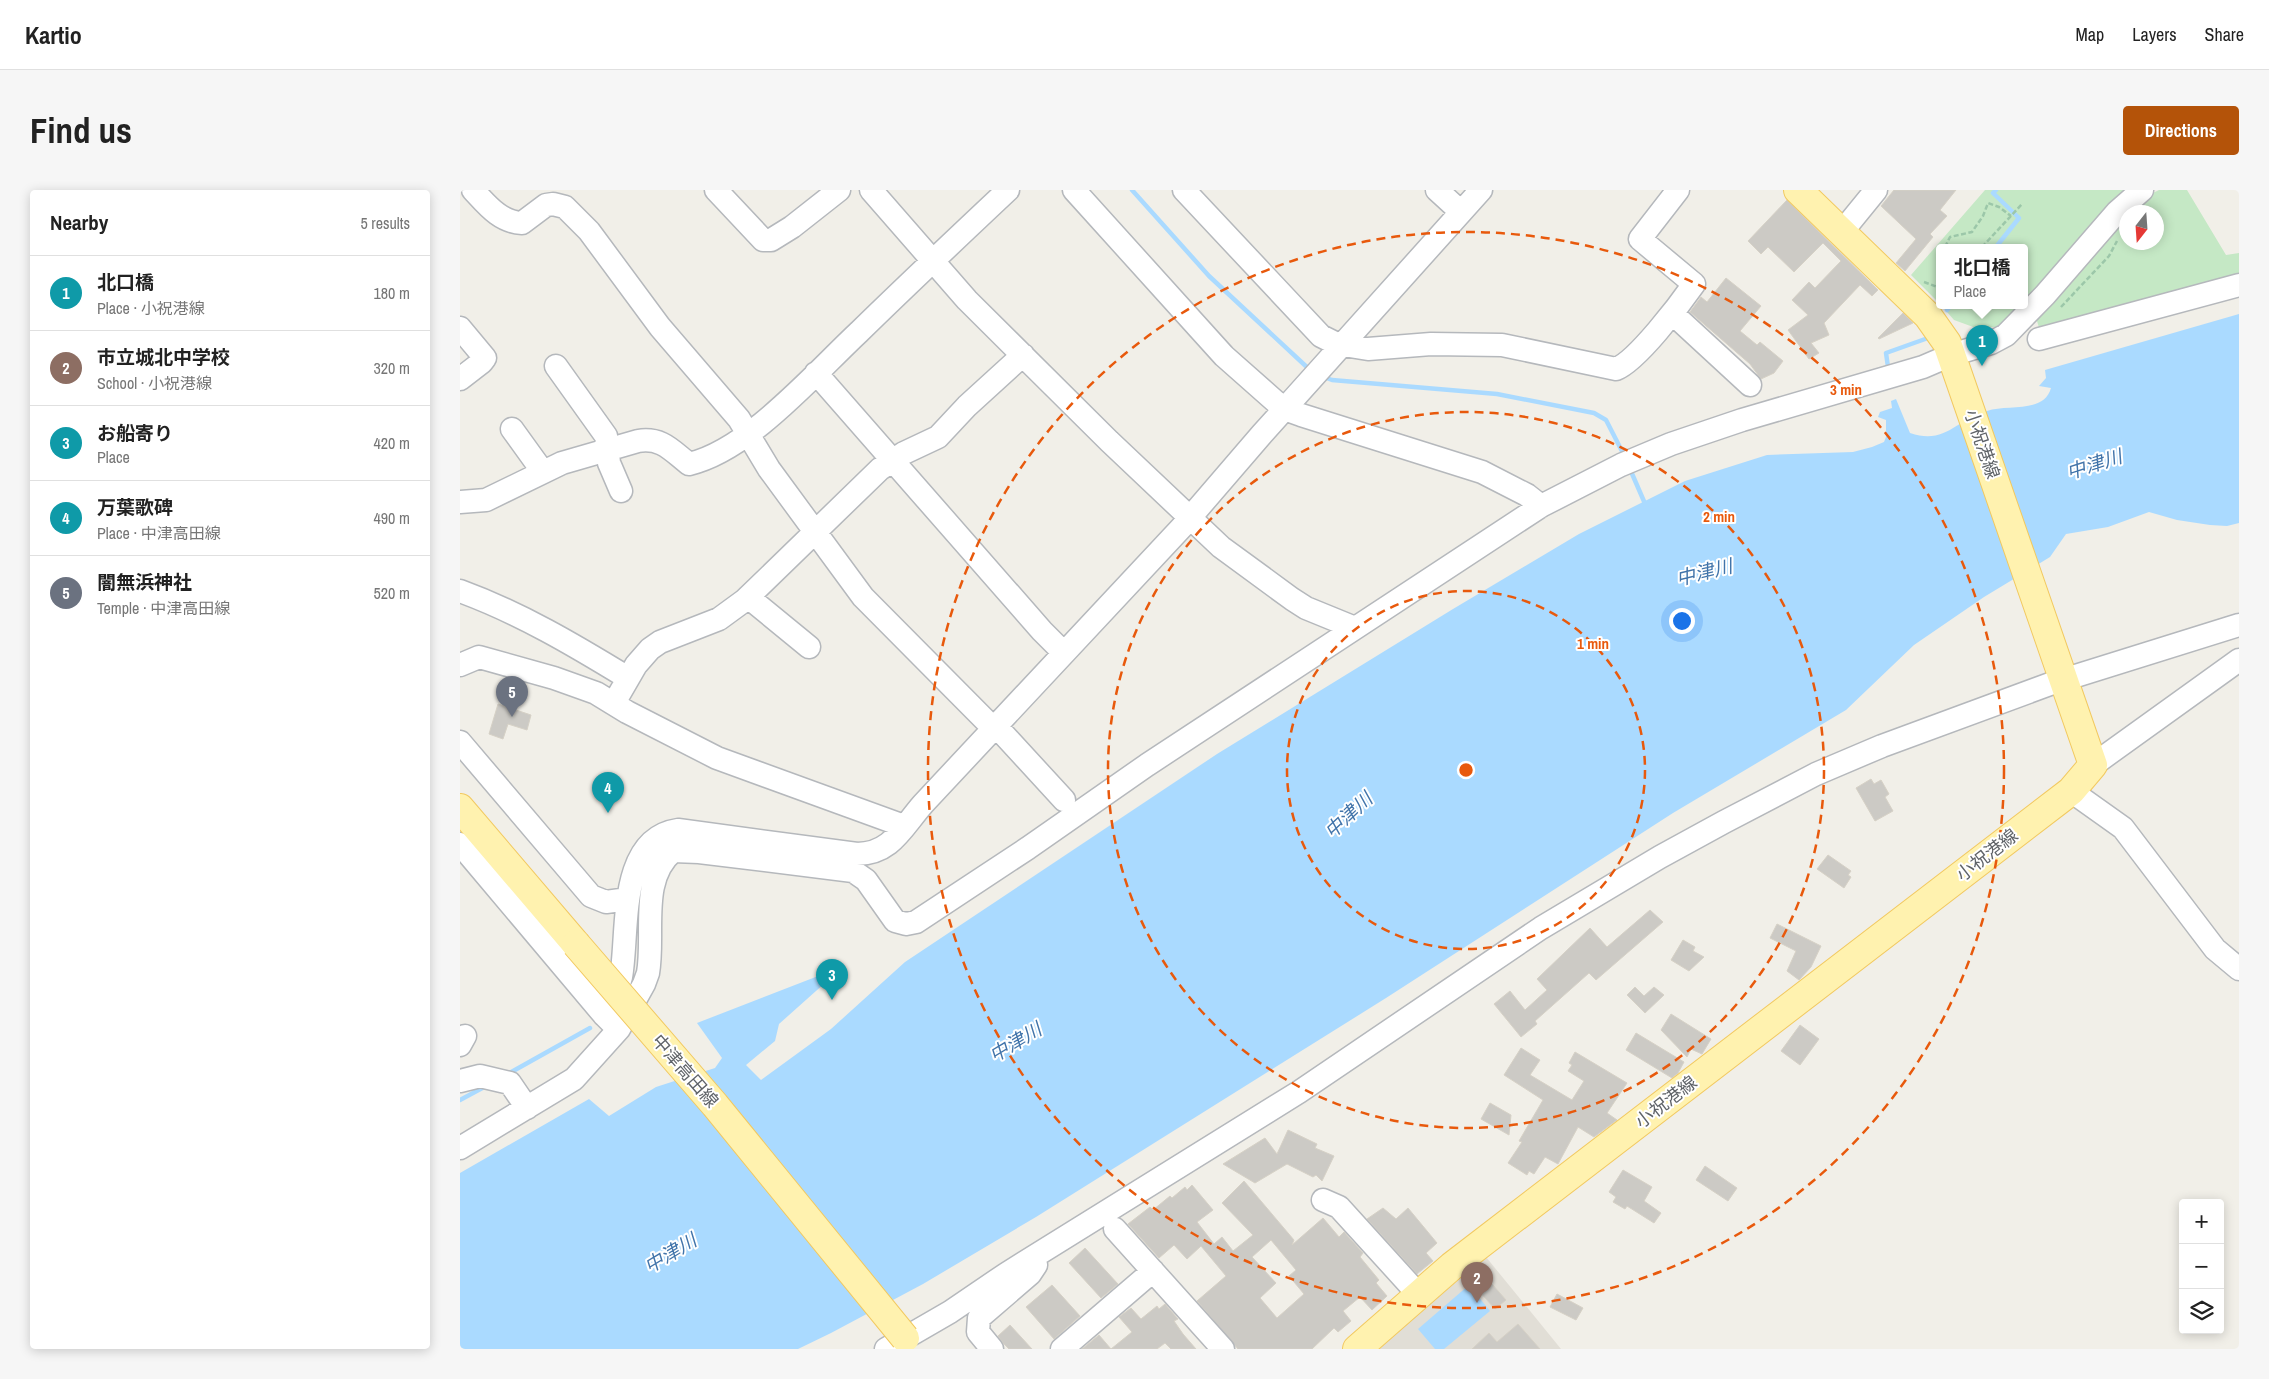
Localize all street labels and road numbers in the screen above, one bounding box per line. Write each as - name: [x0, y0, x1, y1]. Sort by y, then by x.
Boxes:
- street label: 小祝港線: [1959, 406, 2006, 482]
- street label: 小祝港線: [1951, 823, 2023, 887]
- street label: 中津高田線: [646, 1029, 724, 1113]
- street label: 小祝港線: [1630, 1070, 1702, 1134]

